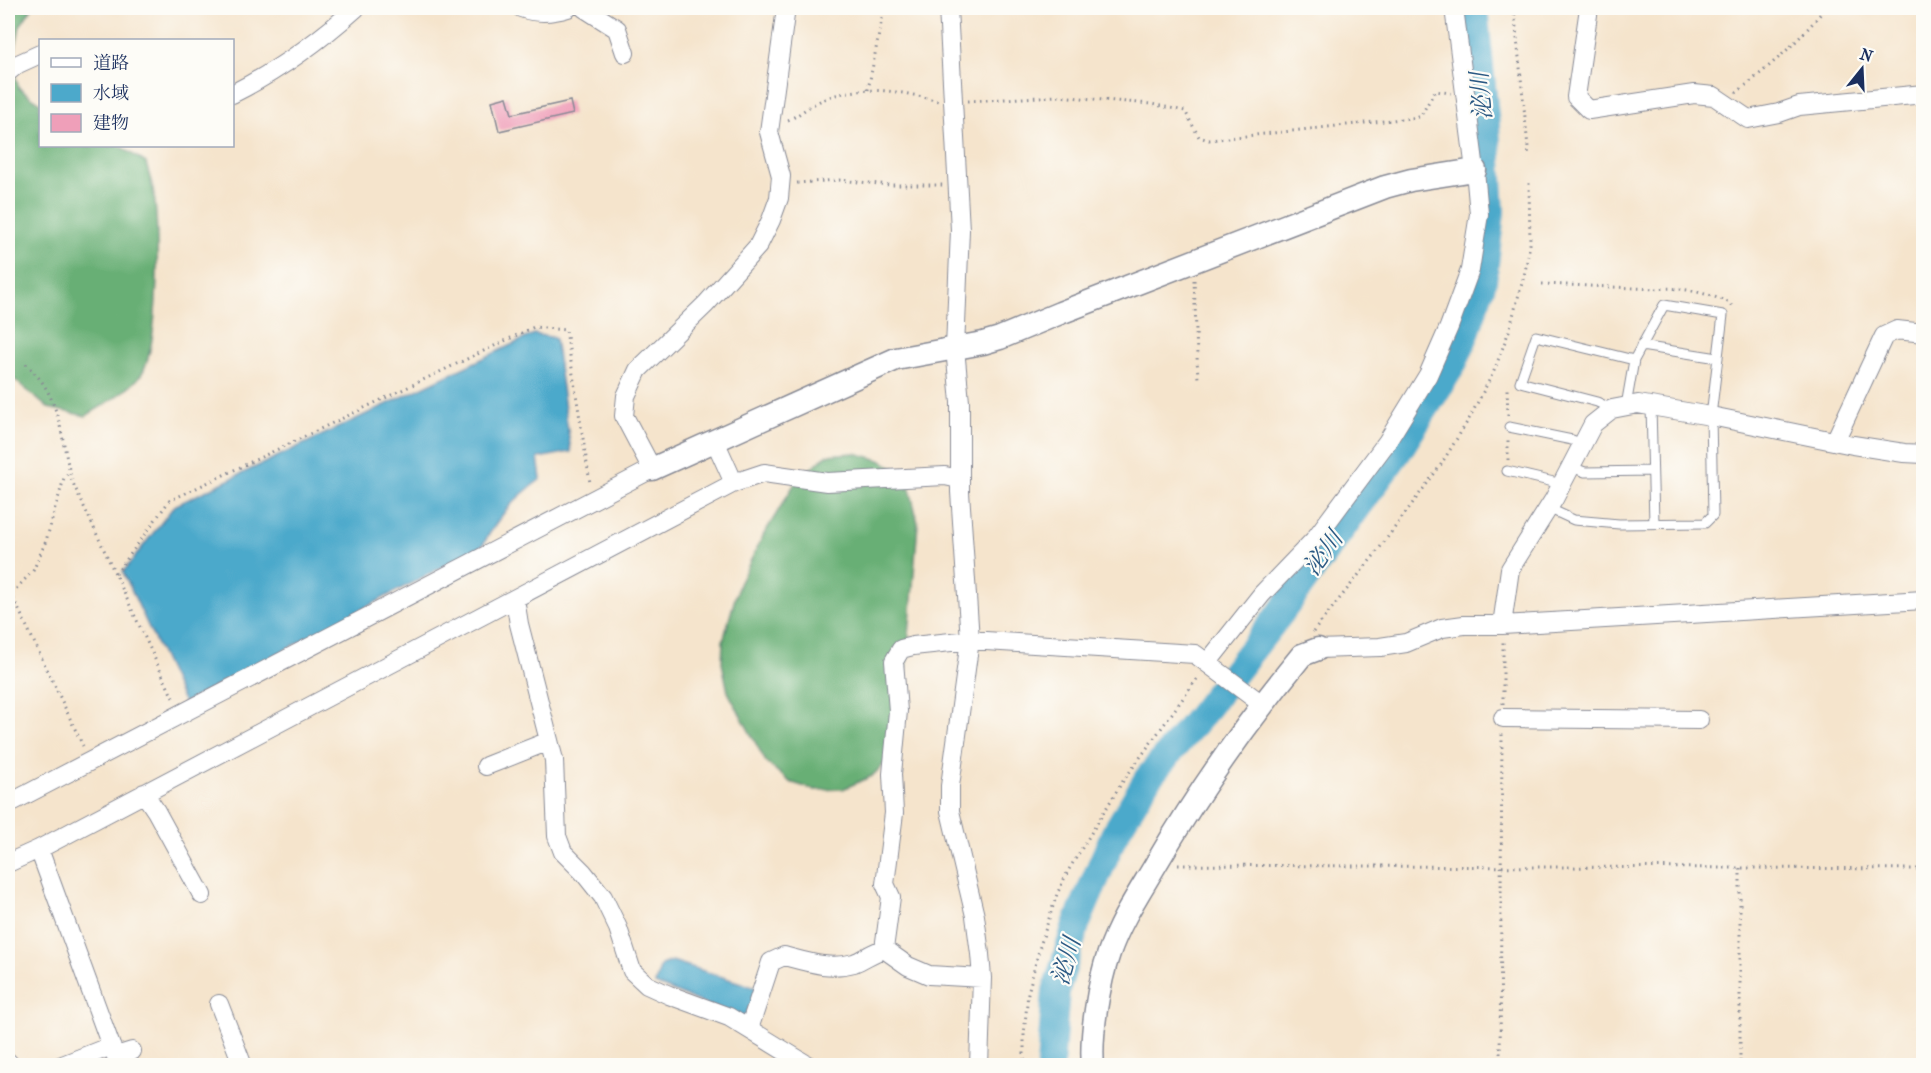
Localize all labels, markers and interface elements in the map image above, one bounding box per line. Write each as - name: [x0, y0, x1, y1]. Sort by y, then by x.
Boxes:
- legend: [39, 39, 234, 147]
- north arrow: [1832, 39, 1892, 99]
- text: N: [1858, 44, 1876, 66]
- text: 道路: [93, 53, 129, 74]
- water label: 泌川: [1465, 68, 1497, 121]
- text: 水域: [93, 83, 129, 104]
- text: 建物: [93, 113, 129, 134]
- water label: 泌川: [1298, 523, 1350, 581]
- water label: 泌川: [1046, 931, 1087, 988]

